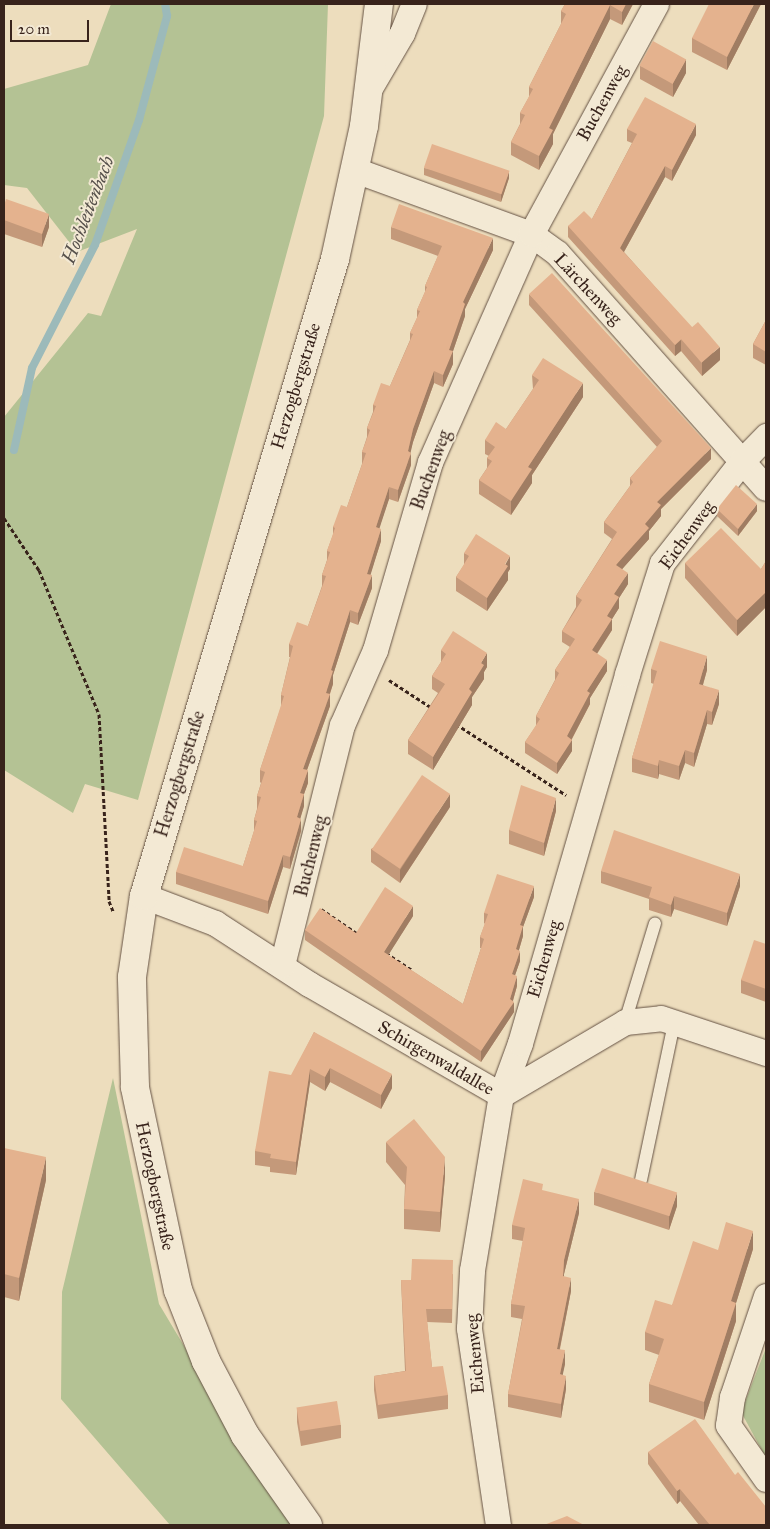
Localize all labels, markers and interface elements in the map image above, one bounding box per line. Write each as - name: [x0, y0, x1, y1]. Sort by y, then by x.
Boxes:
- scale bar: [12, 10, 91, 42]
- text: 20 m: [18, 20, 50, 38]
- street label: Buchenweg: [572, 61, 632, 145]
- water label: Hochleitenbach: [57, 153, 119, 267]
- street label: Lärchenweg: [550, 249, 626, 329]
- street label: Herzogbergstraße: [267, 320, 325, 452]
- street label: Buchenweg: [407, 427, 455, 513]
- street label: Eichenweg: [655, 496, 719, 574]
- street label: Herzogbergstraße: [151, 708, 209, 840]
- street label: Buchenweg: [290, 813, 332, 899]
- street label: Eichenweg: [523, 918, 565, 1000]
- street label: Schirgenwaldallee: [374, 1016, 498, 1100]
- street label: Herzogbergstraße: [131, 1120, 179, 1252]
- street label: Eichenweg: [461, 1313, 489, 1395]

